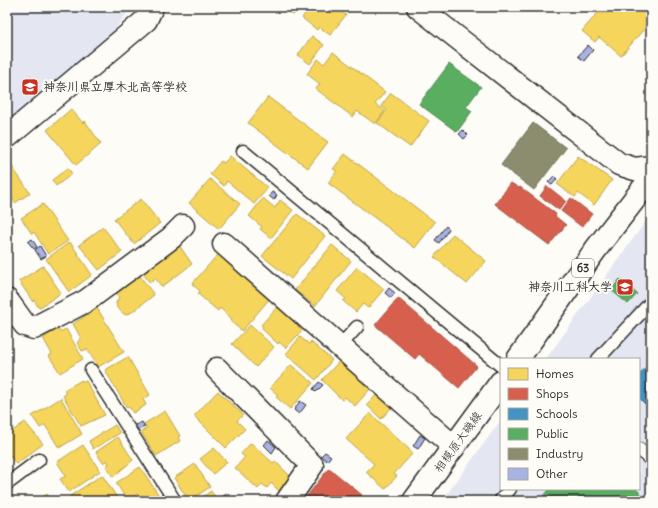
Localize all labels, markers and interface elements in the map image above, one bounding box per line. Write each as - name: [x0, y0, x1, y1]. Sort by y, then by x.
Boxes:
- school or university icon: 神奈川県立厚木北高等学校: [20, 77, 40, 97]
- place label: 神奈川県立厚木北高等学校: [43, 79, 187, 94]
- road number: 63: [572, 259, 594, 277]
- school or university icon: 神奈川工科大学: [615, 277, 635, 297]
- place label: 神奈川工科大学: [528, 279, 612, 294]
- legend: [500, 358, 640, 490]
- text: Homes: [536, 366, 574, 381]
- text: Shops: [536, 386, 569, 401]
- text: Schools: [536, 406, 577, 421]
- street label: 相模原大磯線: [430, 408, 485, 475]
- text: Public: [536, 426, 568, 441]
- text: Industry: [536, 446, 583, 461]
- text: Other: [536, 466, 568, 481]

